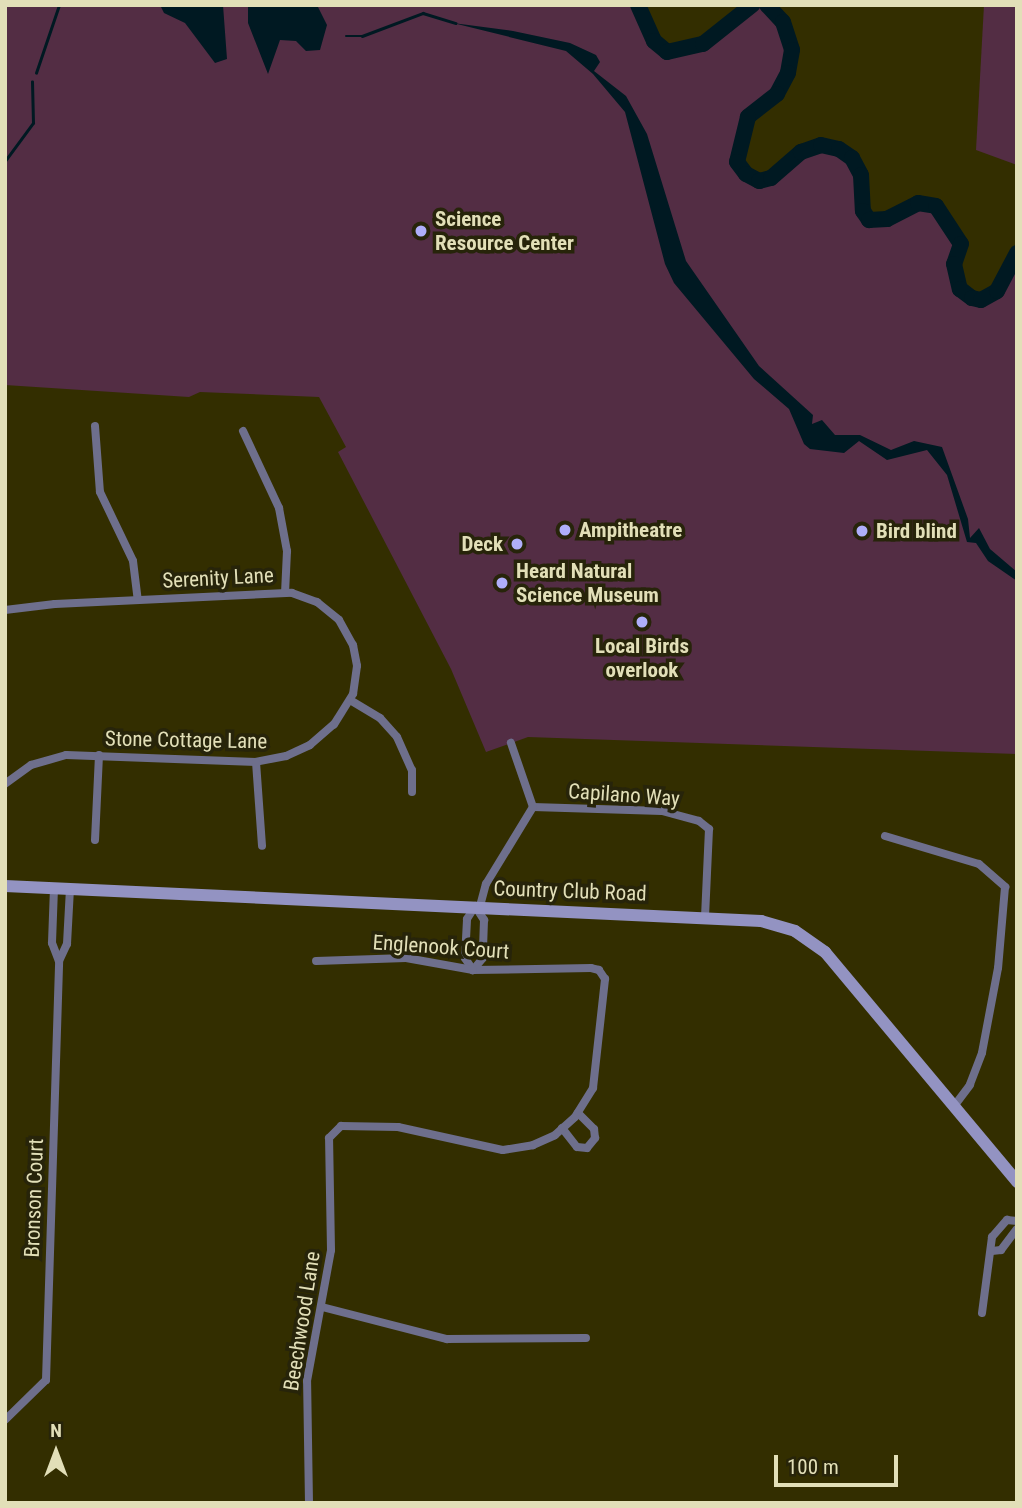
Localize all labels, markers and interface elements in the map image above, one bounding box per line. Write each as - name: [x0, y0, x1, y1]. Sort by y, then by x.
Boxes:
- place label: Science Resource Center: [435, 206, 574, 256]
- marker: Science Resource Center: [413, 223, 429, 239]
- place label: Ampitheatre: [579, 517, 682, 543]
- place label: Bird blind: [876, 518, 957, 544]
- marker: Ampitheatre: [557, 522, 573, 538]
- marker: Bird blind: [854, 523, 870, 539]
- place label: Deck: [461, 531, 503, 557]
- marker: Deck: [509, 536, 525, 552]
- place label: Heard Natural Science Museum: [516, 558, 659, 608]
- street label: Serenity Lane: [162, 562, 274, 594]
- marker: Heard Natural Science Museum: [494, 575, 510, 591]
- marker: Local Birds overlook: [634, 614, 650, 630]
- place label: Local Birds overlook: [595, 633, 689, 683]
- street label: Stone Cottage Lane: [105, 726, 267, 754]
- street label: Capilano Way: [567, 779, 681, 811]
- street label: Country Club Road: [493, 876, 647, 906]
- street label: Englenook Court: [372, 930, 510, 964]
- street label: Bronson Court: [19, 1138, 49, 1258]
- street label: Beechwood Lane: [279, 1249, 325, 1393]
- north arrow: [21, 1417, 91, 1487]
- text: N: [50, 1419, 62, 1442]
- scale bar: [777, 1442, 901, 1486]
- text: 100 m: [787, 1455, 839, 1479]

